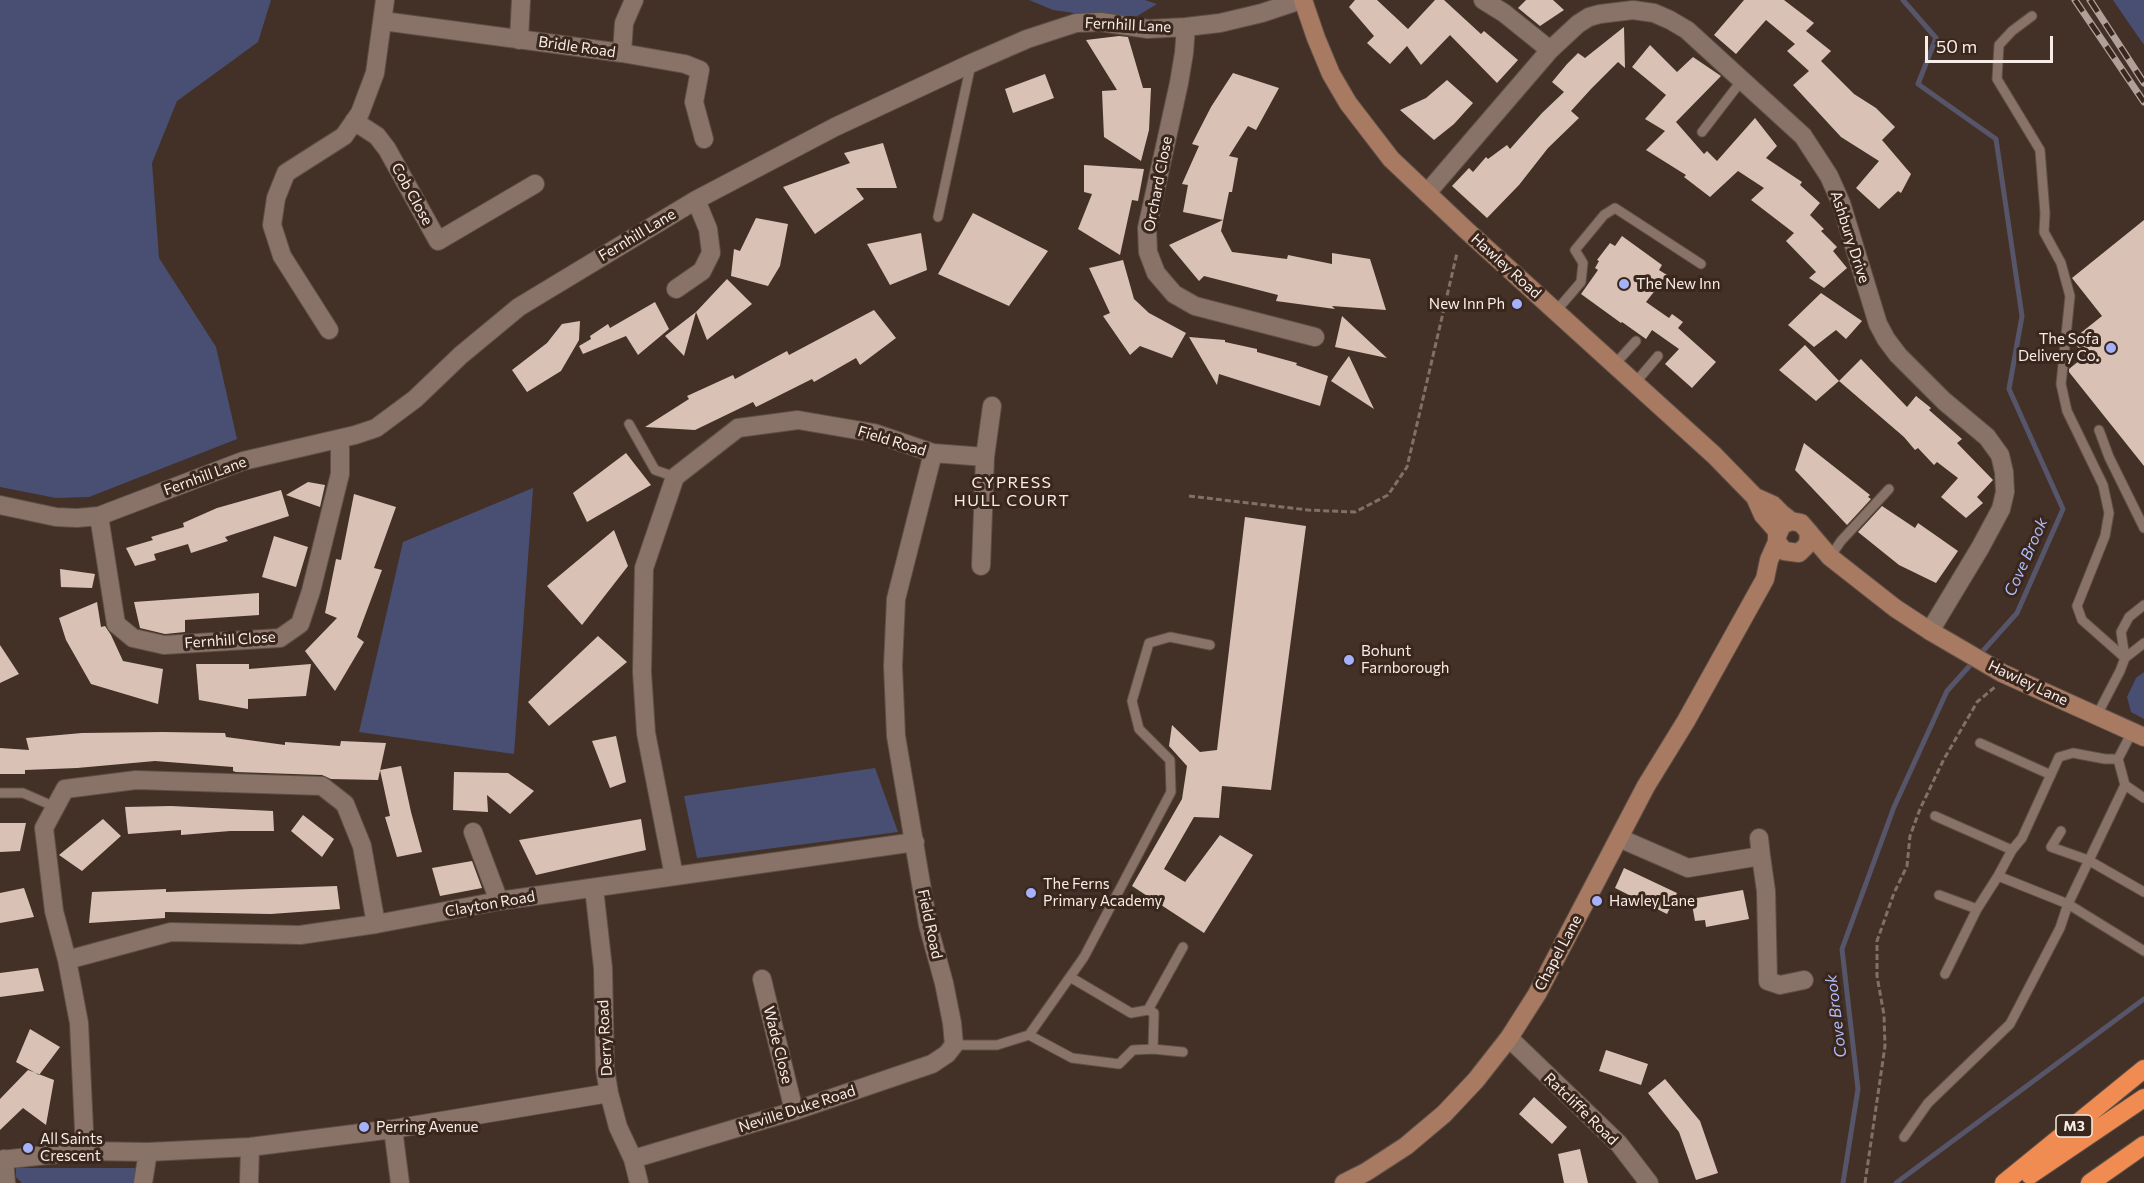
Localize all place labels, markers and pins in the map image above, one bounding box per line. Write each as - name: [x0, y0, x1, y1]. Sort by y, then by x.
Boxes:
- place label: The New Inn: [1636, 275, 1720, 293]
- marker: The New Inn: [1617, 277, 1631, 291]
- place label: New Inn Ph: [1429, 295, 1505, 313]
- marker: New Inn Ph: [1510, 297, 1524, 311]
- place label: The Sofa Delivery Co.: [2018, 330, 2099, 365]
- marker: The Sofa Delivery Co.: [2104, 341, 2118, 355]
- place label: Bohunt Farnborough: [1361, 642, 1449, 677]
- marker: Bohunt Farnborough: [1342, 653, 1356, 667]
- place label: The Ferns Primary Academy: [1043, 875, 1162, 910]
- marker: The Ferns Primary Academy: [1024, 886, 1038, 900]
- place label: Hawley Lane: [1609, 892, 1695, 910]
- marker: Hawley Lane: [1590, 894, 1604, 908]
- place label: Perring Avenue: [376, 1118, 479, 1136]
- marker: Perring Avenue: [357, 1120, 371, 1134]
- place label: All Saints Crescent: [40, 1130, 103, 1165]
- marker: All Saints Crescent: [21, 1141, 35, 1155]

